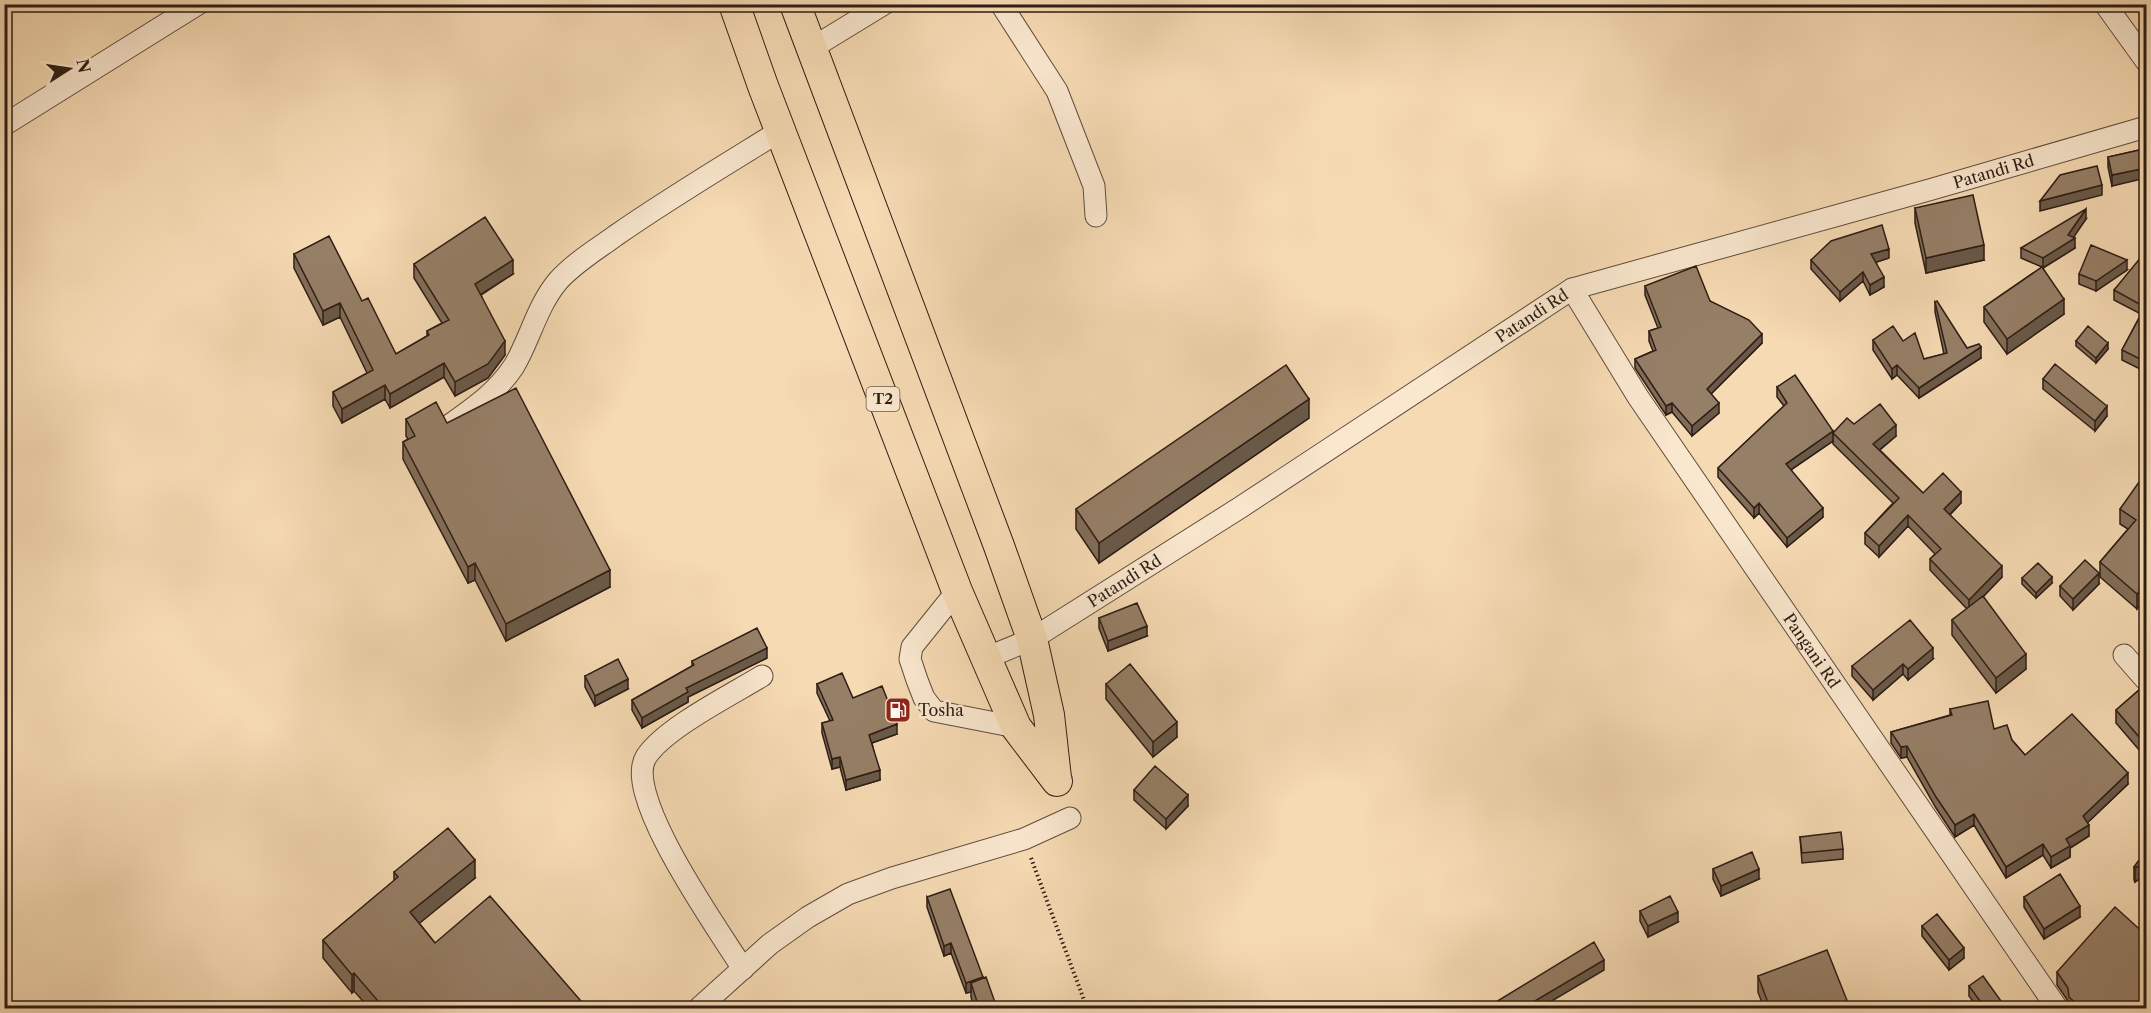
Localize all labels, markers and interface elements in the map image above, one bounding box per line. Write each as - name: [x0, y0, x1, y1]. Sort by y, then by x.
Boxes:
- north arrow: [39, 39, 99, 99]
- text: N: [72, 57, 95, 75]
- street label: Patandi Rd: [1951, 150, 2037, 192]
- street label: Patandi Rd: [1491, 284, 1572, 347]
- road number: T2: [866, 387, 900, 411]
- street label: Patandi Rd: [1084, 550, 1165, 611]
- street label: Pangani Rd: [1779, 609, 1845, 692]
- fuel station icon: Tosha: [883, 695, 913, 725]
- place label: Tosha: [918, 700, 964, 720]

